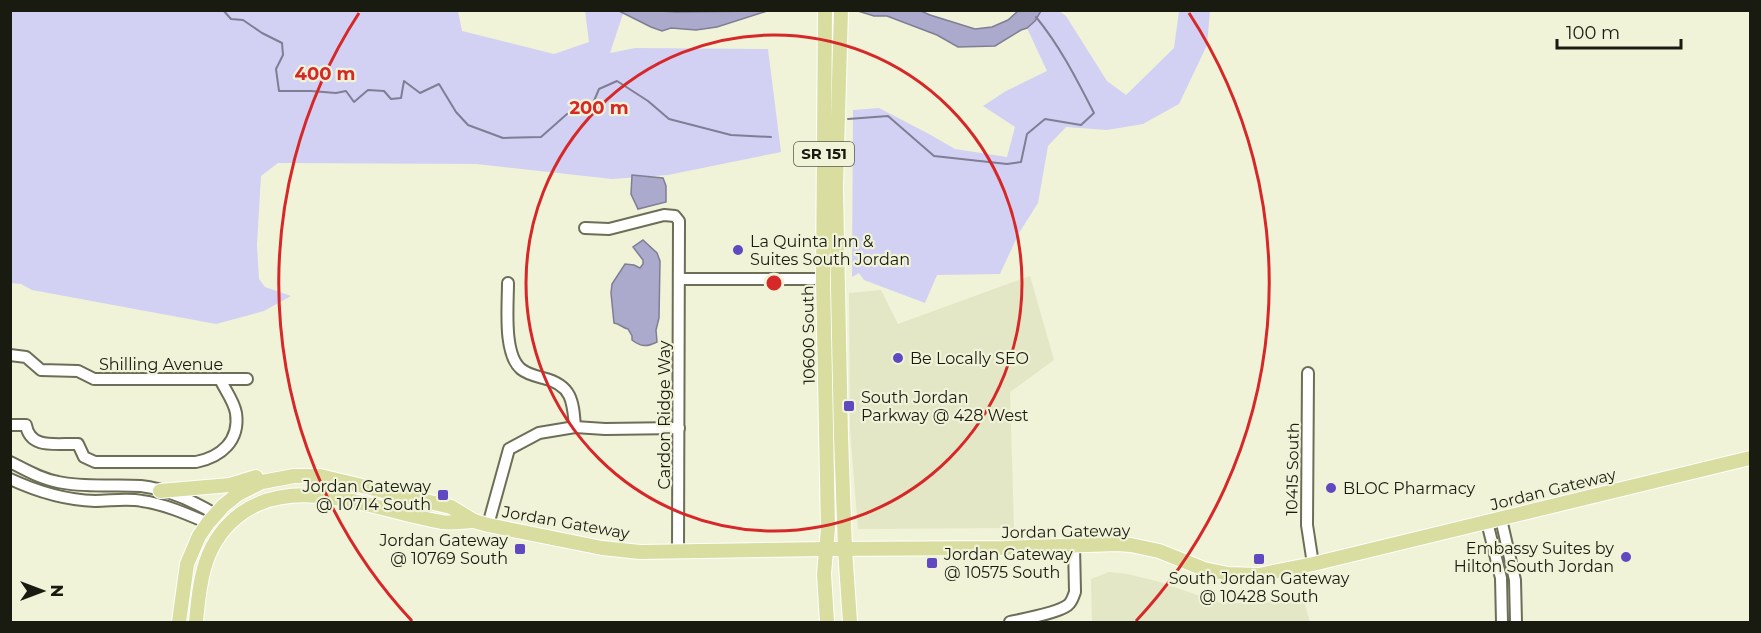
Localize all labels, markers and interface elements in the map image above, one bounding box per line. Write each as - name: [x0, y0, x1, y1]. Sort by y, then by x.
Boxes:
- scale bar: [1557, 12, 1682, 50]
- text: 100 m: [1566, 22, 1620, 44]
- text: 400 m: [295, 63, 355, 85]
- text: 200 m: [569, 97, 629, 119]
- road number: SR 151: [794, 142, 854, 166]
- place label: La Quinta Inn & Suites South Jordan: [750, 232, 910, 269]
- marker: La Quinta Inn & Suites South Jordan: [731, 243, 745, 257]
- centre of rings: [764, 273, 784, 293]
- street label: 10600 South: [798, 285, 819, 385]
- street label: Cardon Ridge Way: [655, 340, 674, 490]
- place label: Be Locally SEO: [910, 349, 1029, 368]
- marker: Be Locally SEO: [891, 351, 905, 365]
- street label: Shilling Avenue: [99, 355, 223, 374]
- place label: South Jordan Parkway @ 428 West: [861, 388, 1029, 425]
- marker: South Jordan Parkway @ 428 West: [842, 399, 856, 413]
- street label: 10415 South: [1282, 422, 1303, 516]
- street label: Jordan Gateway: [1487, 465, 1618, 515]
- place label: Jordan Gateway @ 10714 South: [301, 477, 431, 514]
- place label: BLOC Pharmacy: [1343, 479, 1476, 498]
- marker: BLOC Pharmacy: [1324, 481, 1338, 495]
- marker: Jordan Gateway @ 10714 South: [436, 488, 450, 502]
- street label: Jordan Gateway: [500, 502, 631, 543]
- street label: Jordan Gateway: [1001, 521, 1131, 542]
- place label: Jordan Gateway @ 10769 South: [378, 531, 508, 568]
- place label: Embassy Suites by Hilton South Jordan: [1454, 539, 1614, 576]
- marker: Jordan Gateway @ 10769 South: [513, 542, 527, 556]
- place label: Jordan Gateway @ 10575 South: [943, 545, 1073, 582]
- marker: Embassy Suites by Hilton South Jordan: [1619, 550, 1633, 564]
- marker: South Jordan Gateway @ 10428 South: [1252, 552, 1266, 566]
- marker: Jordan Gateway @ 10575 South: [925, 556, 939, 570]
- north arrow: [12, 561, 72, 621]
- place label: South Jordan Gateway @ 10428 South: [1169, 569, 1350, 606]
- text: N: [47, 585, 66, 597]

